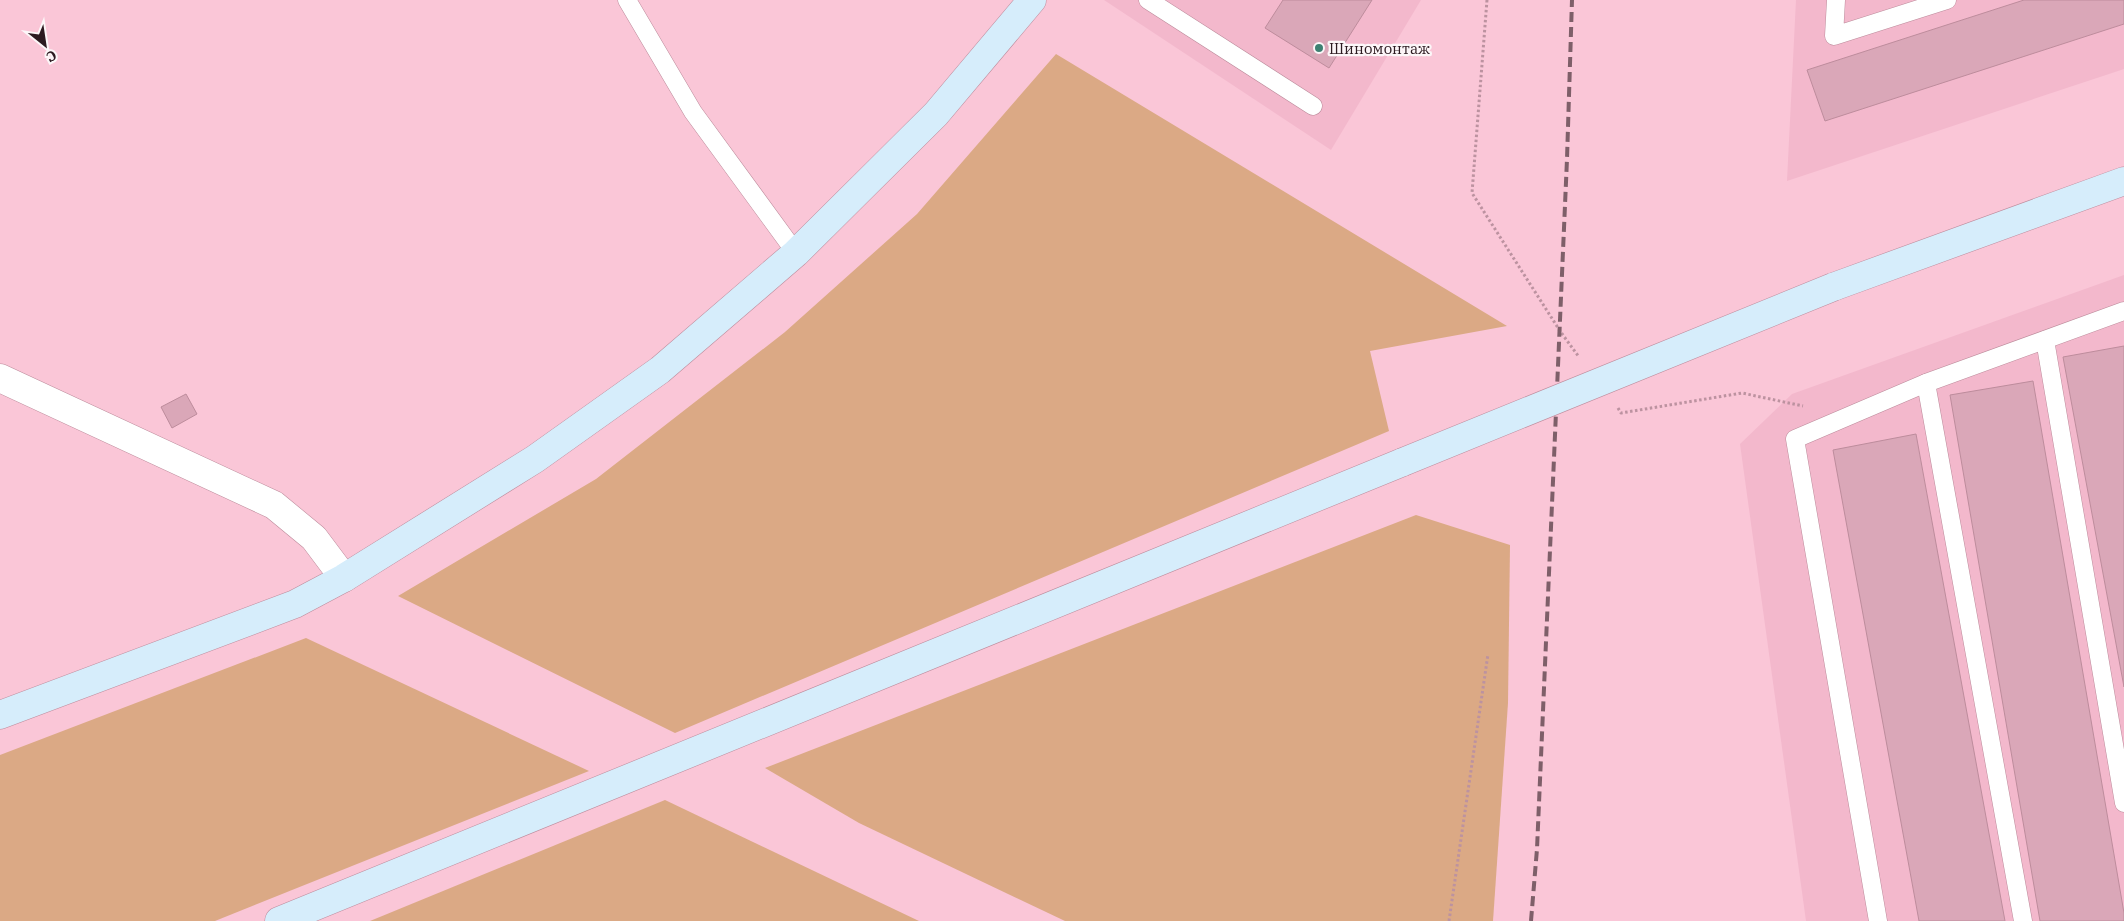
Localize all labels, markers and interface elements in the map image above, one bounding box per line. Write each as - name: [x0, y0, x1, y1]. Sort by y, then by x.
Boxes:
- north arrow: [20, 20, 70, 70]
- place label: Шиномонтаж: [1329, 39, 1430, 58]
- marker: Шиномонтаж: [1313, 42, 1325, 54]
- text: С: [43, 46, 60, 66]

